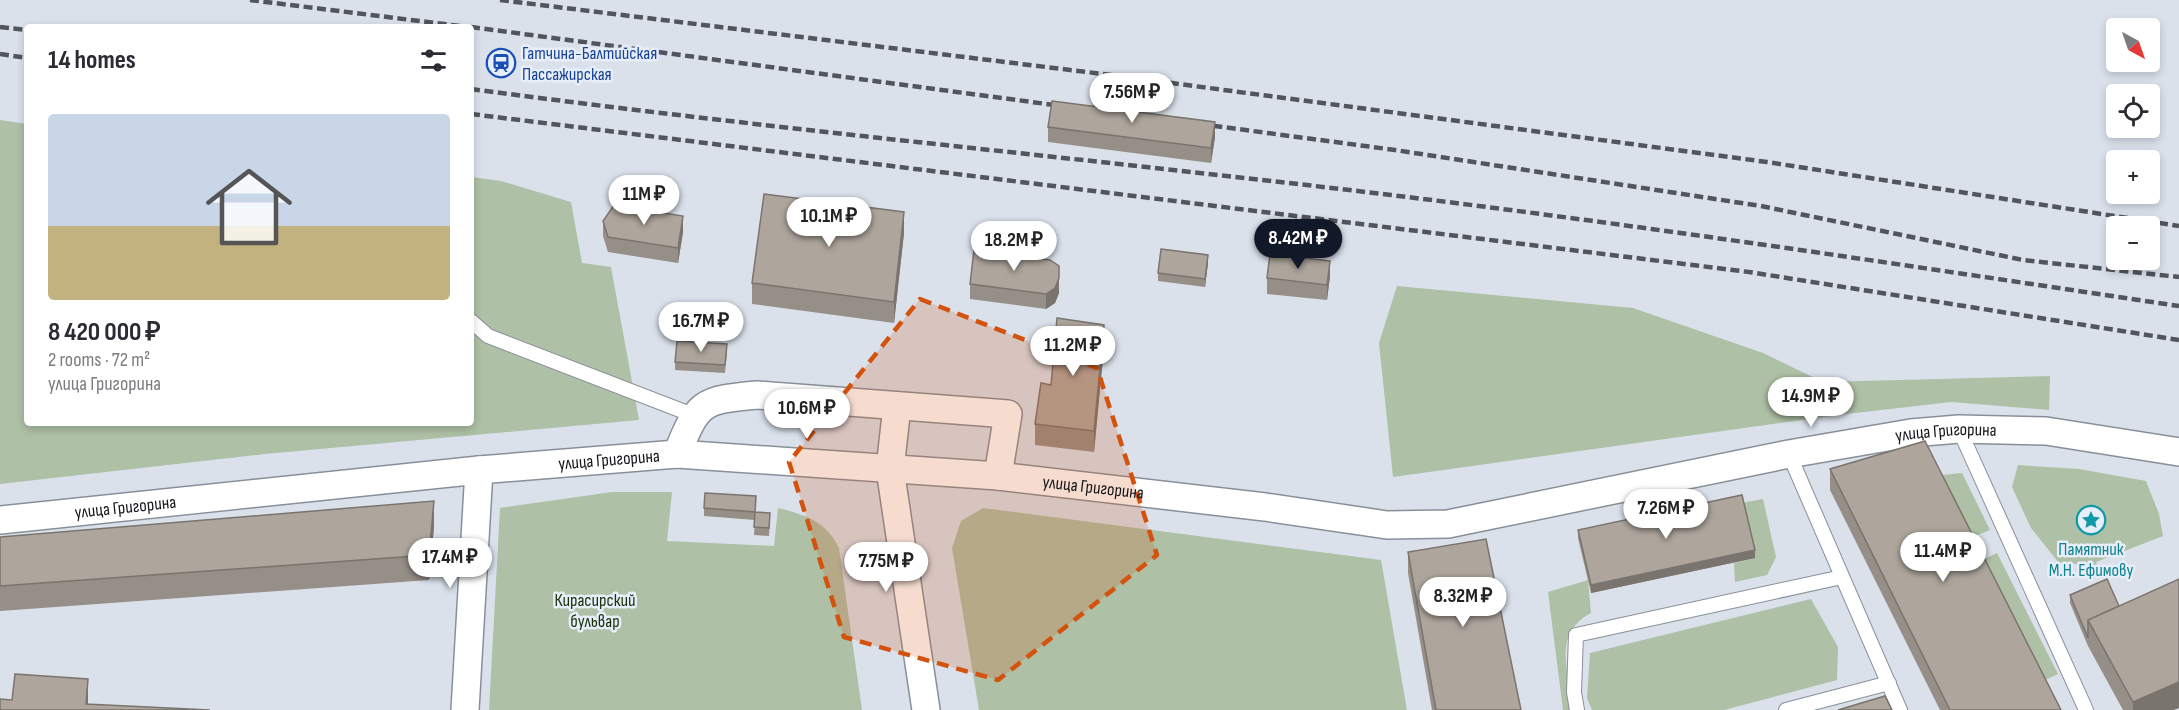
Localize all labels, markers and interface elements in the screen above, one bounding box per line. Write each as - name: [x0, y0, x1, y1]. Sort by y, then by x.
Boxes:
- north arrow: [2106, 18, 2160, 72]
- map controls: [2106, 18, 2160, 270]
- place label: Гатчина-Балтийская Пассажирская: [522, 43, 657, 85]
- icon: filters: [417, 44, 450, 77]
- text: 14 homes: [48, 45, 136, 76]
- station icon: Гатчина-Балтийская Пассажирская: [485, 47, 517, 79]
- pin: 7.56M ₽: [1077, 73, 1187, 124]
- text: 7.56M ₽: [1103, 80, 1161, 104]
- button: locate: [2106, 84, 2160, 138]
- button: +: [2106, 150, 2160, 204]
- icon: home: [195, 153, 303, 261]
- pin: 11M ₽: [602, 175, 686, 226]
- text: 11M ₽: [622, 182, 666, 206]
- pin: 10.1M ₽: [774, 197, 884, 248]
- text: 10.1M ₽: [801, 204, 857, 228]
- button: −: [2106, 216, 2160, 270]
- pin: 8.42M ₽: [1243, 219, 1353, 270]
- pin: 18.2M ₽: [959, 221, 1069, 272]
- text: 8.42M ₽: [1268, 226, 1328, 250]
- text: 18.2M ₽: [985, 228, 1043, 252]
- pin: 16.7M ₽: [646, 302, 756, 353]
- text: 16.7M ₽: [673, 309, 729, 333]
- text: 8 420 000 ₽: [48, 317, 161, 348]
- pin: 11.2M ₽: [1018, 326, 1128, 377]
- text: 11.2M ₽: [1044, 333, 1102, 357]
- text: 2 rooms · 72 m²: [48, 348, 150, 372]
- text: улица Григорина: [48, 372, 161, 396]
- pin: 14.9M ₽: [1756, 377, 1866, 428]
- text: 14.9M ₽: [1782, 384, 1840, 408]
- pin: 10.6M ₽: [752, 389, 862, 440]
- text: 10.6M ₽: [778, 396, 836, 420]
- street label: улица Григорина: [1894, 418, 1997, 446]
- street label: улица Григорина: [557, 445, 661, 474]
- street label: улица Григорина: [1042, 471, 1145, 503]
- pin: 7.26M ₽: [1611, 489, 1721, 540]
- street label: улица Григорина: [74, 491, 177, 523]
- text: 7.26M ₽: [1637, 496, 1695, 520]
- place icon: Памятник М.Н. Ефимову: [2075, 504, 2107, 536]
- pin: 11.4M ₽: [1888, 532, 1998, 583]
- pin: 17.4M ₽: [395, 538, 505, 589]
- text: 11.4M ₽: [1914, 539, 1972, 563]
- place label: Памятник М.Н. Ефимову: [2049, 539, 2133, 581]
- pin: 7.75M ₽: [831, 542, 941, 593]
- text: 17.4M ₽: [422, 545, 478, 569]
- text: 7.75M ₽: [858, 549, 914, 573]
- pin: 8.32M ₽: [1408, 577, 1518, 628]
- text: 8.32M ₽: [1433, 584, 1493, 608]
- park label: Кирасирский бульвар: [554, 590, 636, 632]

